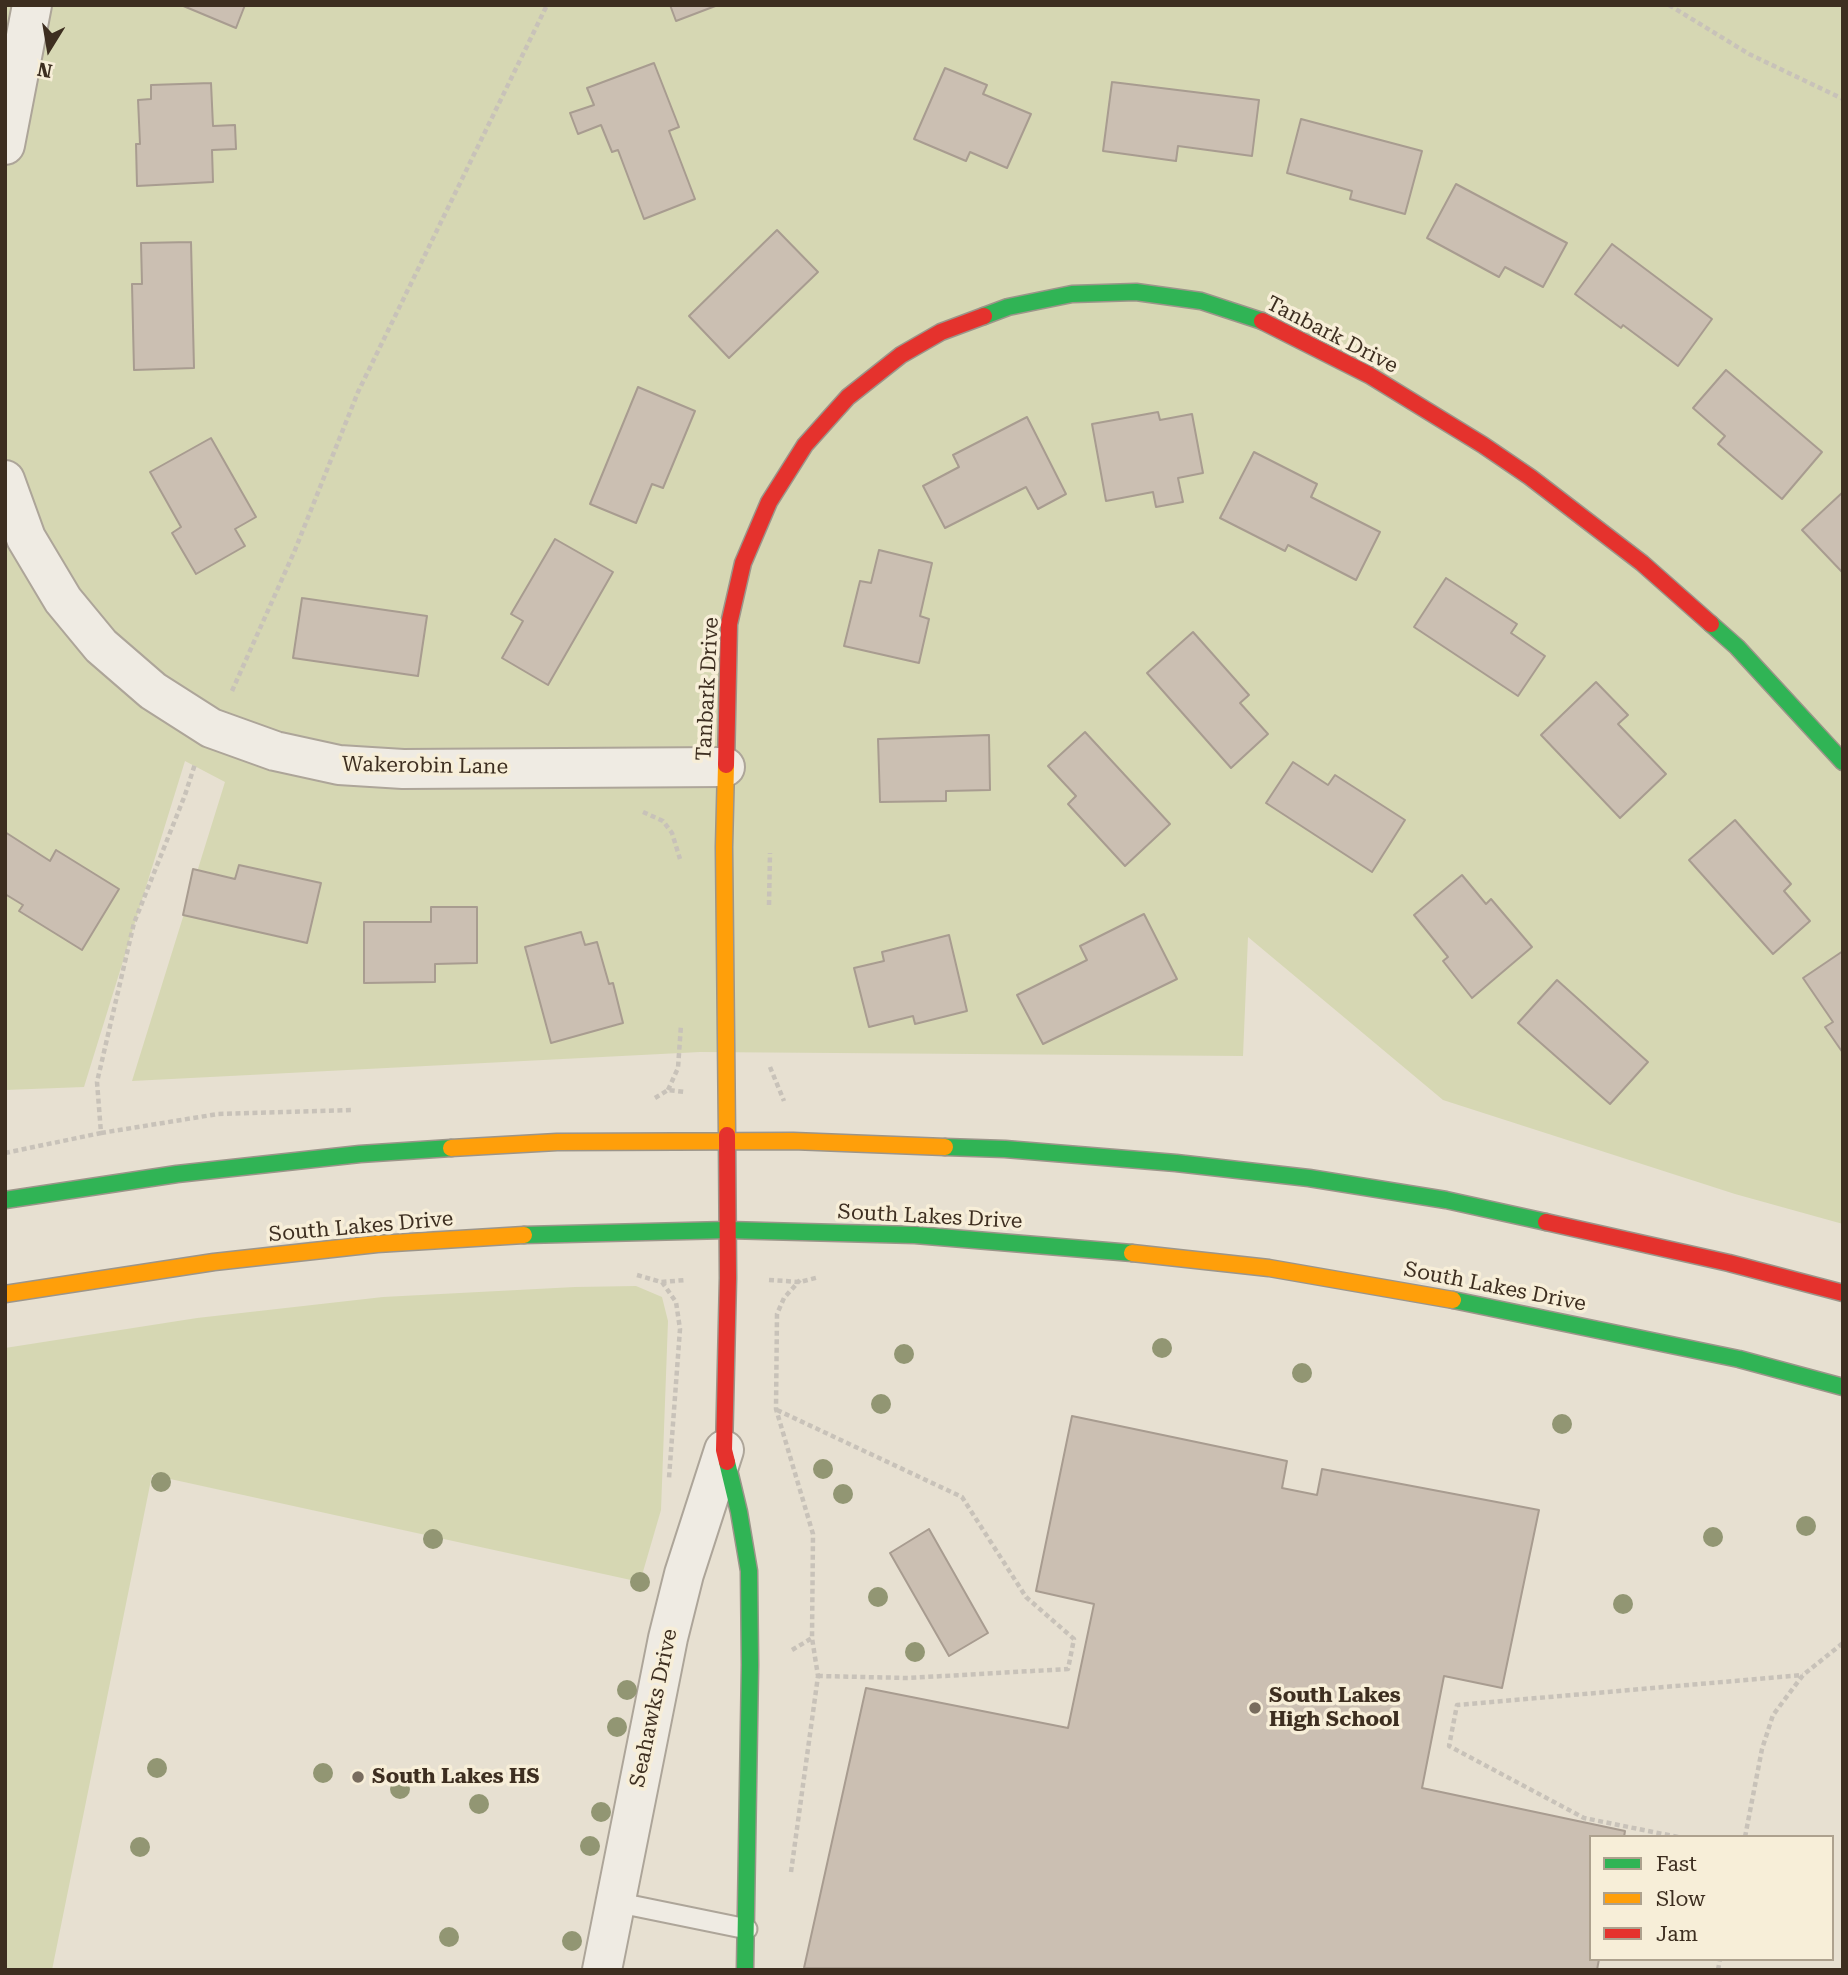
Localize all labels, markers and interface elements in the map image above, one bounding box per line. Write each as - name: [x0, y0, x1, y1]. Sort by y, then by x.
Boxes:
- north arrow: [14, 14, 84, 84]
- text: N: [36, 57, 54, 83]
- street label: Tanbark Drive: [1262, 291, 1402, 379]
- street label: Tanbark Drive: [692, 616, 724, 762]
- street label: Wakerobin Lane: [342, 752, 508, 780]
- street label: South Lakes Drive: [837, 1200, 1023, 1234]
- street label: South Lakes Drive: [268, 1206, 454, 1248]
- street label: South Lakes Drive: [1402, 1257, 1588, 1317]
- street label: Seahawks Drive: [625, 1626, 683, 1790]
- place label: South Lakes High School: [1269, 1683, 1401, 1733]
- marker: South Lakes High School: [1247, 1700, 1263, 1716]
- place label: South Lakes HS: [372, 1764, 539, 1790]
- marker: South Lakes HS: [350, 1769, 366, 1785]
- legend: [1589, 1835, 1834, 1961]
- text: Fast: [1656, 1852, 1697, 1876]
- text: Slow: [1656, 1887, 1705, 1911]
- text: Jam: [1656, 1922, 1698, 1946]

